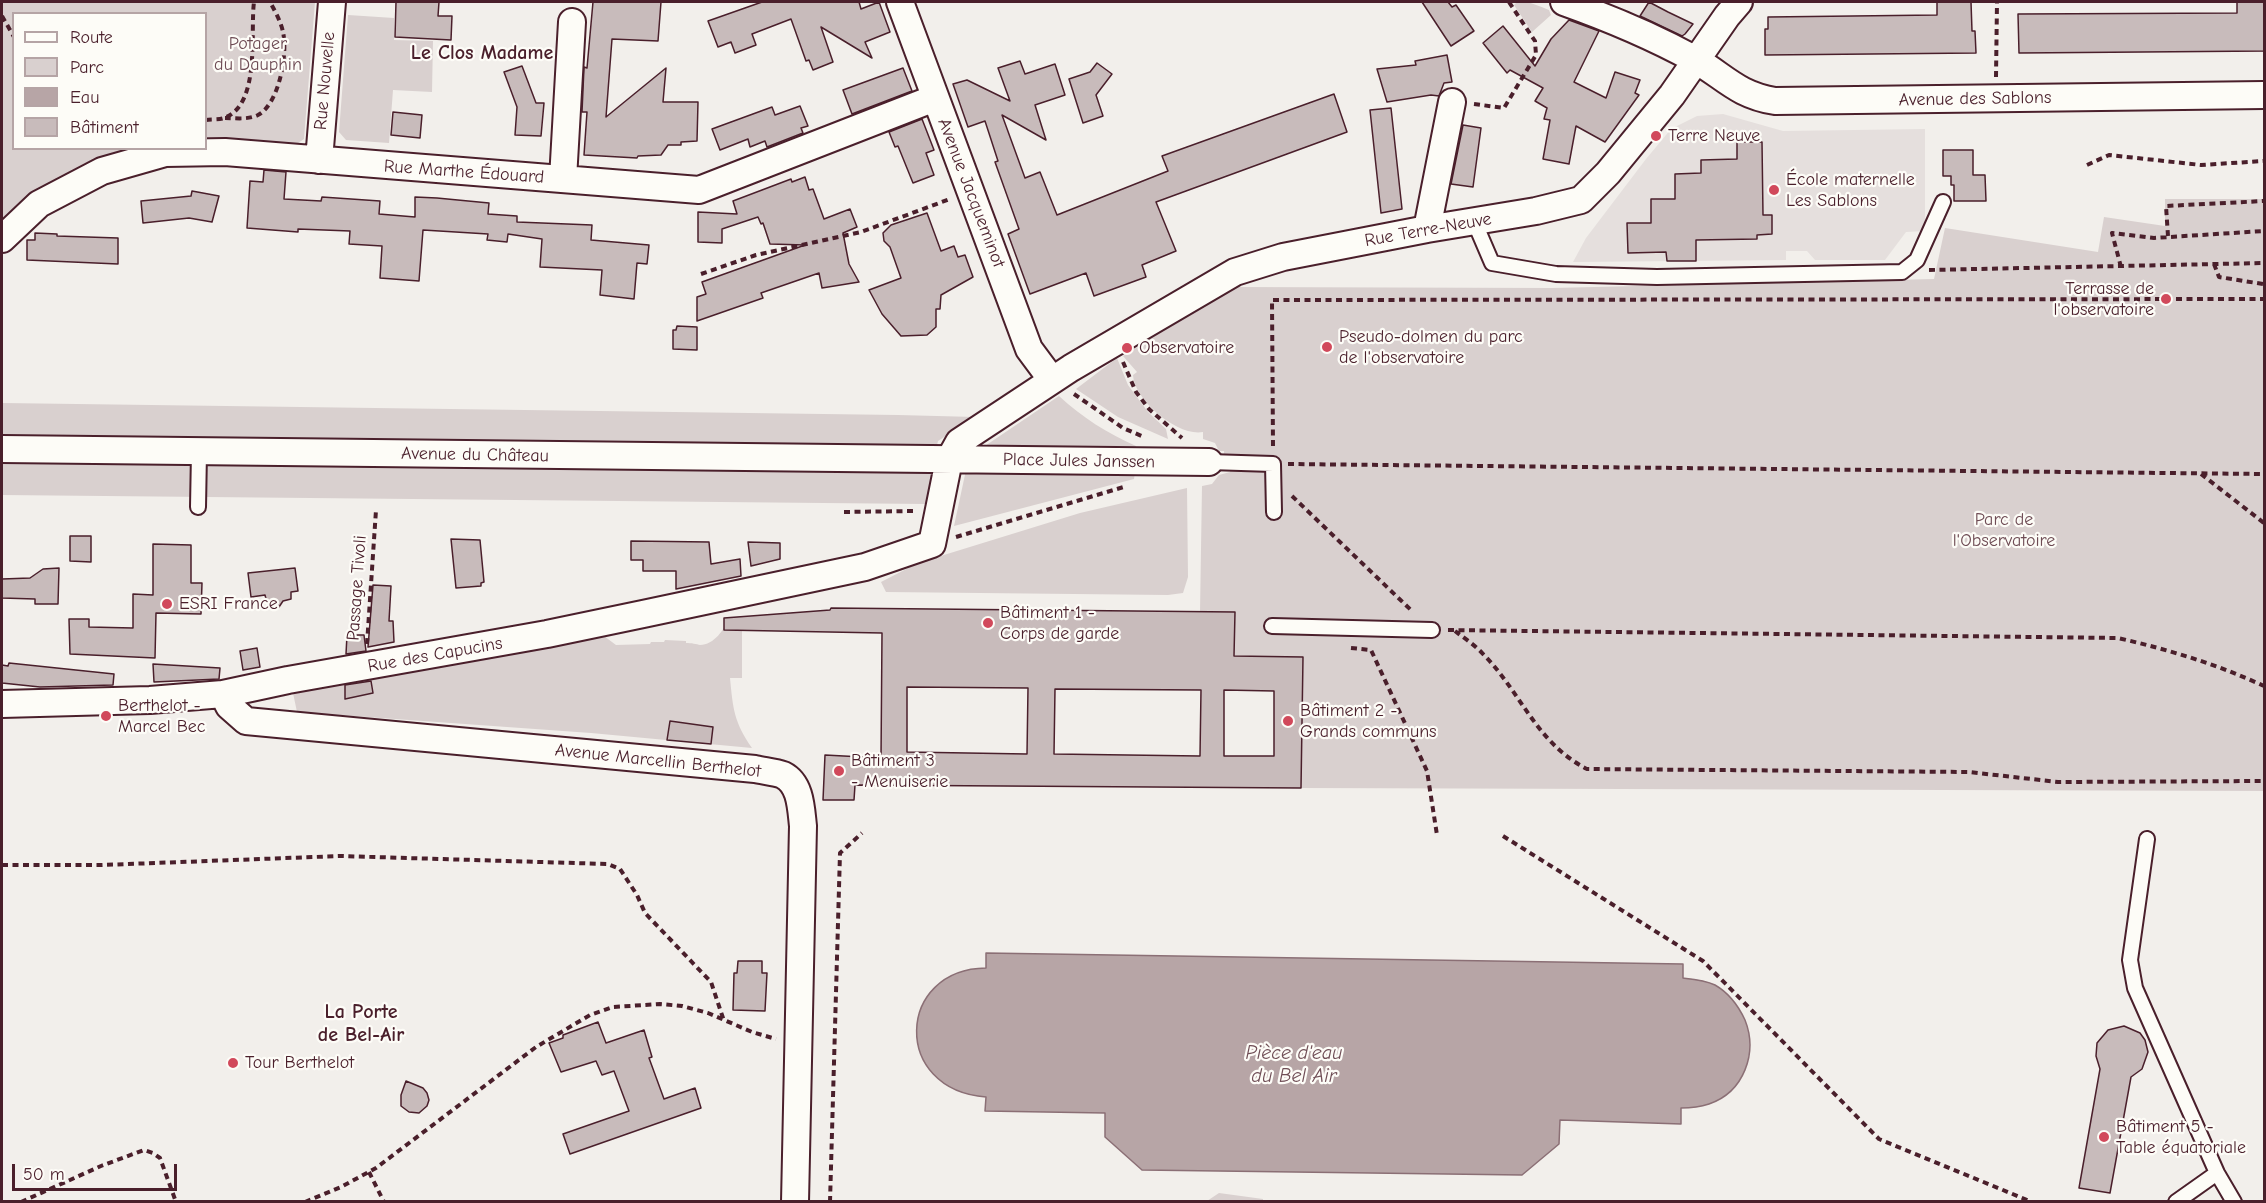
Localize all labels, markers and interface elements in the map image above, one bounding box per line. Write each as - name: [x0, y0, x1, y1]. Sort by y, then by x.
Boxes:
- legend: [12, 12, 207, 150]
- text: Route: [70, 27, 113, 48]
- street label: Rue Nouvelle: [310, 31, 340, 131]
- park label: Potager du Dauphin: [214, 33, 302, 76]
- district label: Le Clos Madame: [411, 41, 553, 65]
- text: Parc: [70, 57, 104, 78]
- text: Eau: [70, 87, 99, 108]
- street label: Avenue des Sablons: [1899, 87, 2051, 111]
- street label: Avenue Jacqueminot: [933, 115, 1009, 271]
- text: Bâtiment: [70, 117, 139, 138]
- place label: Terre Neuve: [1668, 125, 1760, 147]
- marker: Terre Neuve: [1649, 129, 1663, 143]
- street label: Rue Marthe Édouard: [383, 156, 545, 188]
- place label: École maternelle Les Sablons: [1786, 169, 1915, 212]
- marker: École maternelle Les Sablons: [1767, 183, 1781, 197]
- street label: Rue Terre-Neuve: [1363, 208, 1493, 252]
- place label: Terrasse de l'observatoire: [2053, 278, 2154, 320]
- marker: Terrasse de l'observatoire: [2159, 292, 2173, 306]
- place label: Pseudo-dolmen du parc de l'observatoire: [1339, 326, 1523, 368]
- place label: Observatoire: [1139, 337, 1234, 359]
- marker: Pseudo-dolmen du parc de l'observatoire: [1320, 340, 1334, 354]
- marker: Observatoire: [1120, 341, 1134, 355]
- street label: Avenue du Château: [401, 443, 549, 467]
- street label: Place Jules Janssen: [1003, 449, 1155, 473]
- park label: Parc de l'Observatoire: [1953, 509, 2055, 552]
- street label: Passage Tivoli: [343, 535, 371, 641]
- place label: ESRI France: [179, 593, 278, 615]
- marker: ESRI France: [160, 597, 174, 611]
- place label: Bâtiment 1 - Corps de garde: [1000, 602, 1119, 644]
- marker: Bâtiment 1 - Corps de garde: [981, 616, 995, 630]
- street label: Rue des Capucins: [366, 633, 504, 677]
- place label: Berthelot - Marcel Bec: [118, 695, 205, 738]
- place label: Bâtiment 2 - Grands communs: [1300, 700, 1437, 742]
- marker: Berthelot - Marcel Bec: [99, 709, 113, 723]
- marker: Bâtiment 2 - Grands communs: [1281, 714, 1295, 728]
- street label: Avenue Marcellin Berthelot: [554, 739, 762, 783]
- place label: Bâtiment 3 - Menuiserie: [851, 750, 948, 792]
- marker: Bâtiment 3 - Menuiserie: [832, 764, 846, 778]
- district label: La Porte de Bel-Air: [318, 1000, 404, 1047]
- water label: Pièce d'eau du Bel Air: [1245, 1041, 1343, 1088]
- place label: Tour Berthelot: [245, 1052, 354, 1074]
- marker: Tour Berthelot: [226, 1056, 240, 1070]
- place label: Bâtiment 5 - Table équatoriale: [2116, 1116, 2246, 1158]
- marker: Bâtiment 5 - Table équatoriale: [2097, 1130, 2111, 1144]
- scale bar: [15, 1152, 180, 1190]
- text: 50 m: [23, 1164, 65, 1185]

